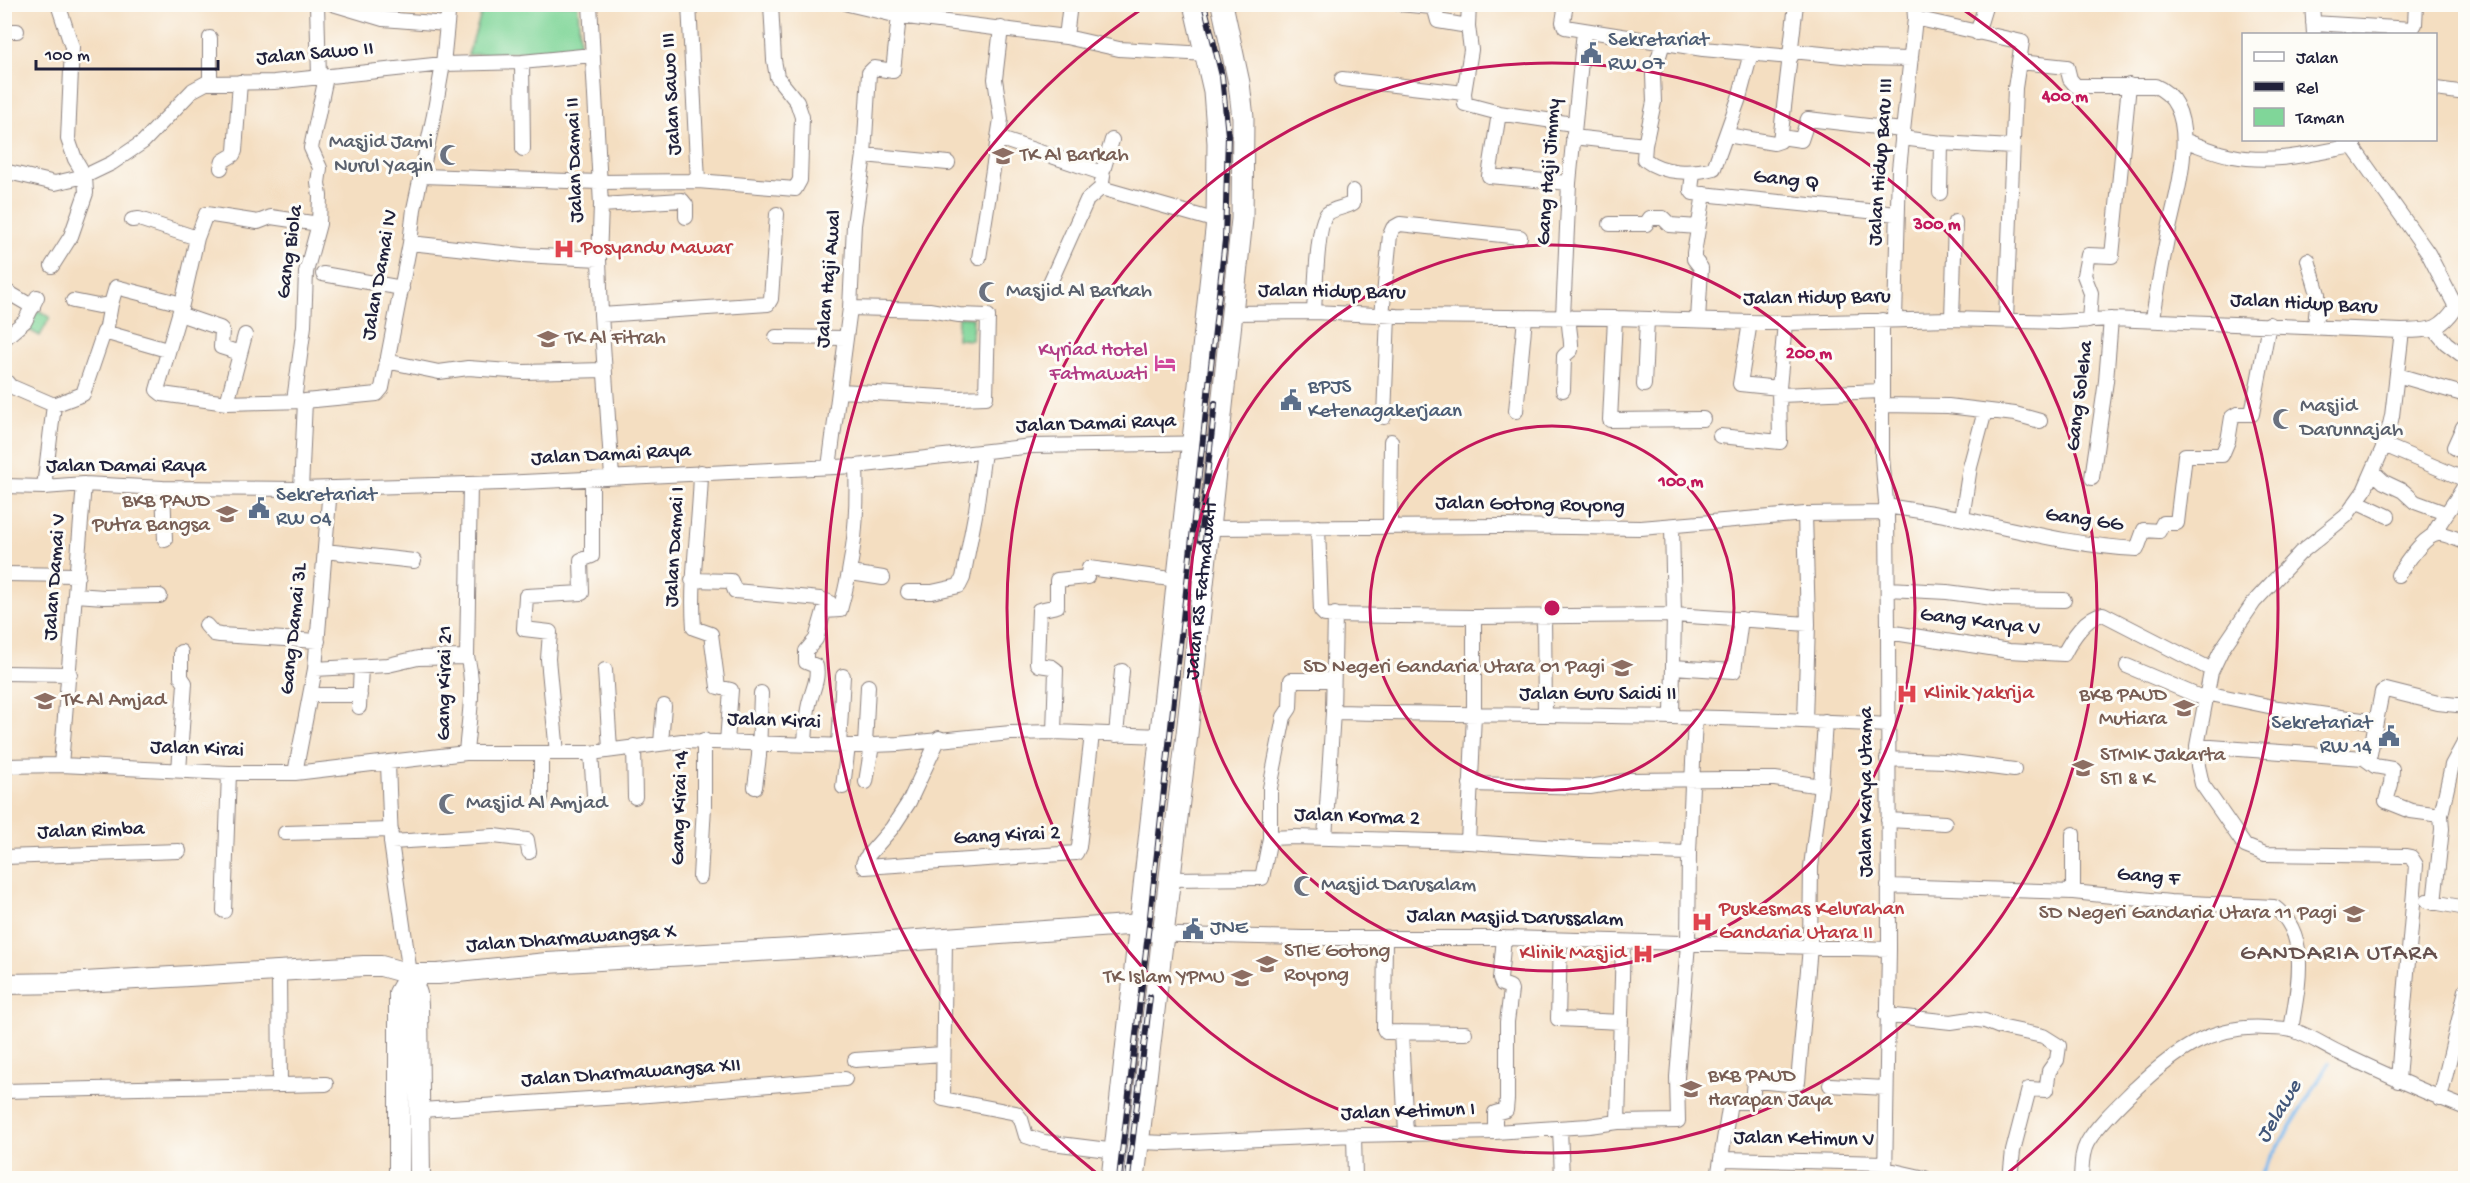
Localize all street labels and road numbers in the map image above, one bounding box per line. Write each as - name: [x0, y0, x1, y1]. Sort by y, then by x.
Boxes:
- street label: Jalan Sawo III: [657, 32, 689, 156]
- street label: Jalan Sawo II: [255, 37, 375, 73]
- street label: Jalan Hidup Baru III: [1864, 77, 1900, 247]
- street label: Jalan Damai II: [561, 97, 591, 223]
- street label: Gang Haji Jimmy: [1532, 98, 1568, 246]
- street label: Gang Q: [1752, 165, 1820, 197]
- street label: Gang Biola: [272, 202, 310, 300]
- street label: Jalan Damai IV: [357, 208, 405, 342]
- street label: Jalan Haji Awal: [812, 209, 848, 349]
- street label: Jalan Hidup Baru: [1258, 279, 1406, 307]
- street label: Jalan Hidup Baru: [1743, 285, 1891, 313]
- street label: Jalan Hidup Baru: [2230, 289, 2379, 321]
- street label: Gang Soleha: [2062, 338, 2100, 453]
- street label: Jalan Damai Raya: [1016, 410, 1178, 440]
- street label: Jalan Damai Raya: [530, 439, 693, 473]
- street label: Jalan Damai Raya: [46, 455, 207, 480]
- street label: Jalan Damai I: [660, 486, 692, 608]
- street label: Jalan Gotong Royong: [1435, 492, 1625, 520]
- street label: Jalan RS Fatmawati: [1180, 501, 1224, 681]
- street label: Gang GG: [2043, 503, 2125, 539]
- street label: Jalan Damai V: [39, 513, 73, 641]
- street label: Gang Damai 3L: [276, 561, 314, 696]
- street label: Gang Karya V: [1918, 603, 2042, 643]
- street label: Gang Kirai 21: [432, 625, 460, 741]
- street label: Jalan Guru Saidi II: [1519, 683, 1677, 708]
- street label: Jalan Karya Utama: [1855, 705, 1880, 877]
- street label: Jalan Kirai: [727, 708, 821, 736]
- street label: Jalan Kirai: [150, 736, 244, 764]
- street label: Gang Kirai 14: [667, 750, 696, 866]
- street label: Jalan Korma 2: [1294, 803, 1420, 833]
- street label: Jalan Rimba: [37, 818, 146, 846]
- street label: Gang Kirai 2: [953, 822, 1061, 852]
- street label: Gang F: [2116, 863, 2181, 893]
- street label: Jalan Masjid Darussalam: [1406, 905, 1624, 933]
- street label: Jalan Dharmawangsa X: [465, 920, 677, 960]
- street label: Jalan Dharmawangsa XII: [520, 1054, 742, 1094]
- street label: Jalan Ketimun I: [1340, 1098, 1476, 1128]
- street label: Jalan Ketimun V: [1733, 1126, 1875, 1154]

